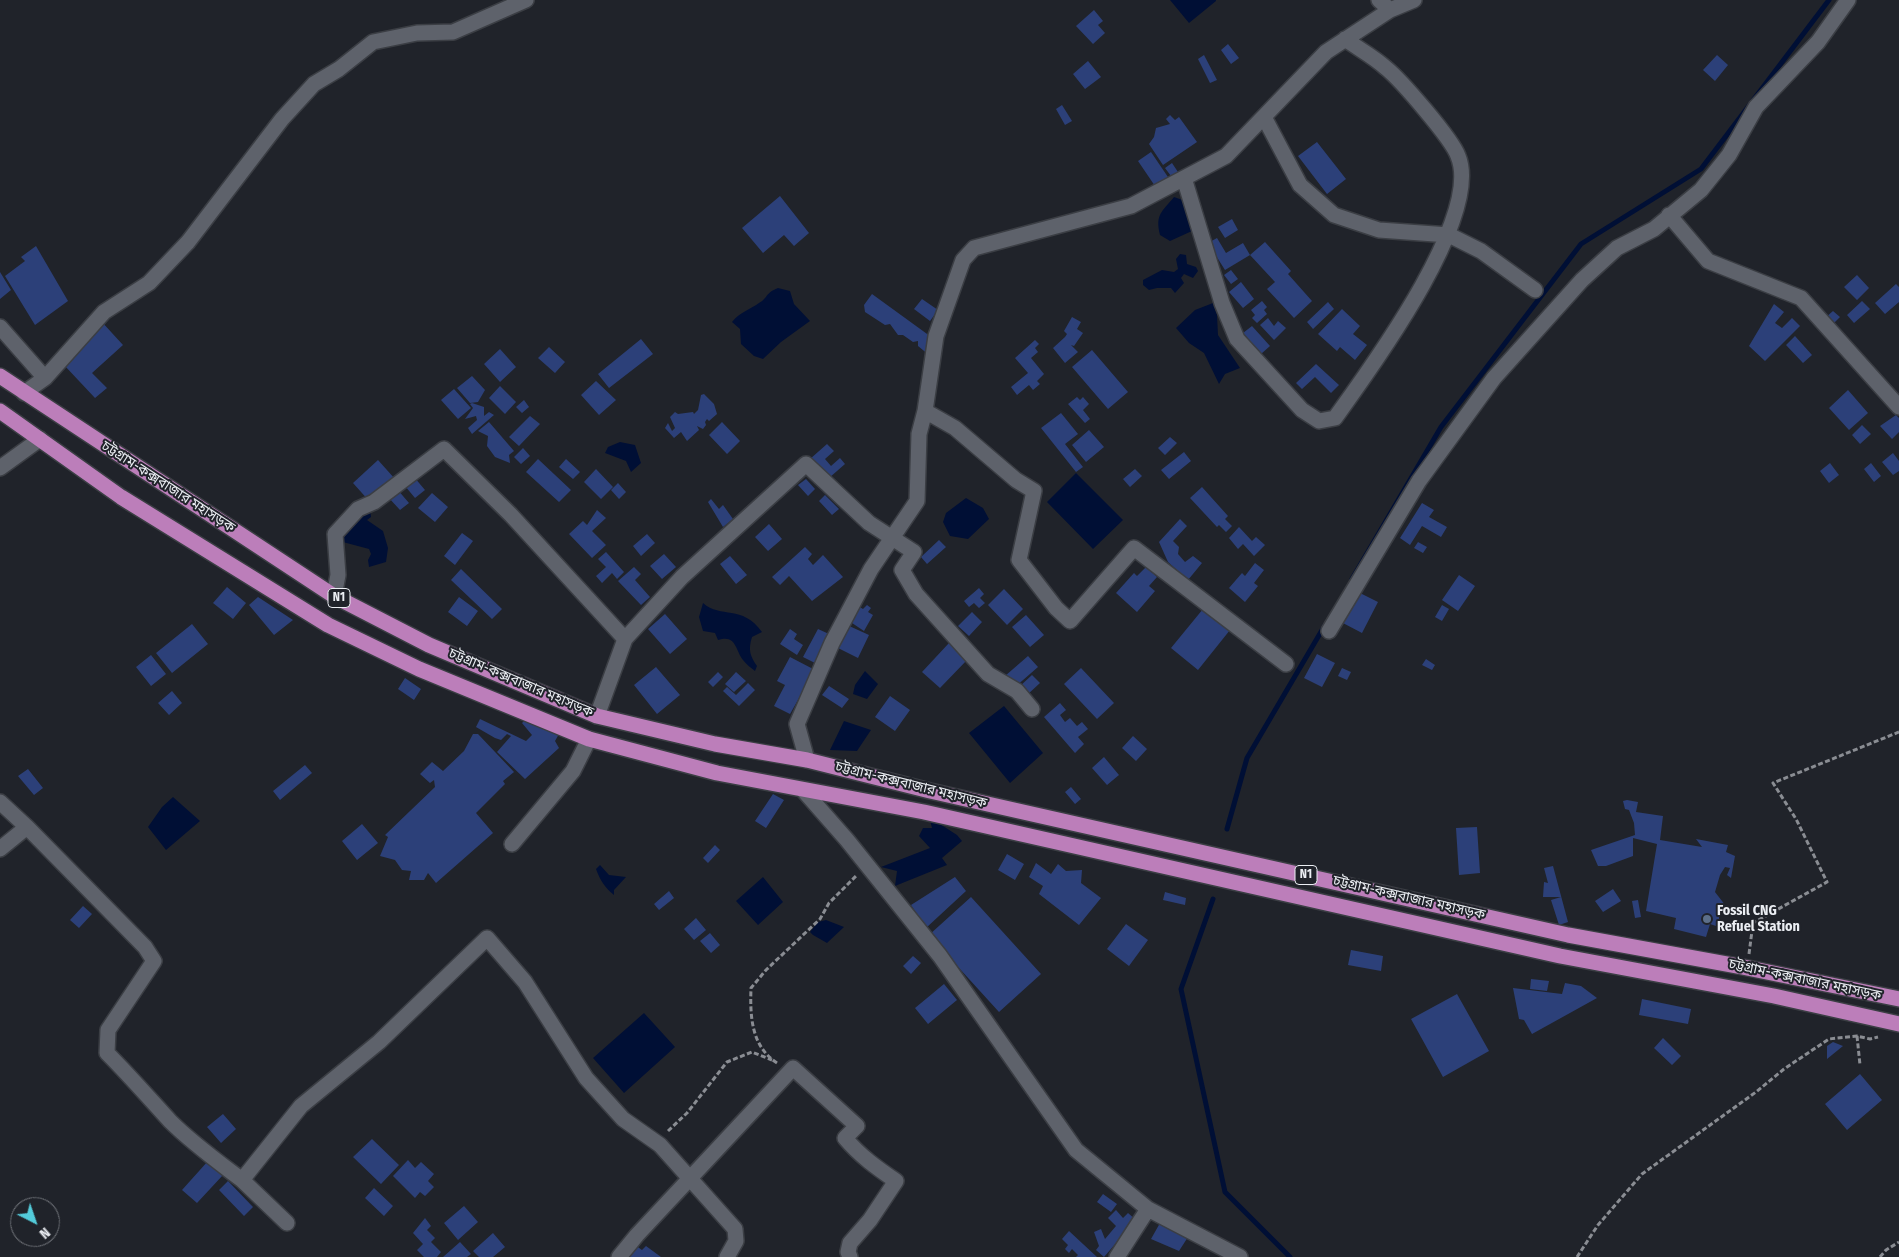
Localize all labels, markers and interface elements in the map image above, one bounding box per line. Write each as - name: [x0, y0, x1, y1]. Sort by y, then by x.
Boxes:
- street label: চট্টগ্রাম-কক্সবাজার মহাসড়ক: [98, 438, 238, 536]
- road number: N1: [328, 588, 350, 608]
- street label: চট্টগ্রাম-কক্সবাজার মহাসড়ক: [446, 645, 596, 721]
- street label: চট্টগ্রাম-কক্সবাজার মহাসড়ক: [833, 758, 989, 812]
- road number: N1: [1295, 866, 1317, 884]
- street label: চট্টগ্রাম-কক্সবাজার মহাসড়ক: [1331, 872, 1487, 924]
- place label: Fossil CNG Refuel Station: [1717, 903, 1800, 936]
- marker: Fossil CNG Refuel Station: [1701, 913, 1713, 925]
- street label: চট্টগ্রাম-কক্সবাজার মহাসড়ক: [1727, 956, 1883, 1004]
- north arrow: [10, 1197, 60, 1247]
- text: N: [36, 1224, 53, 1242]

